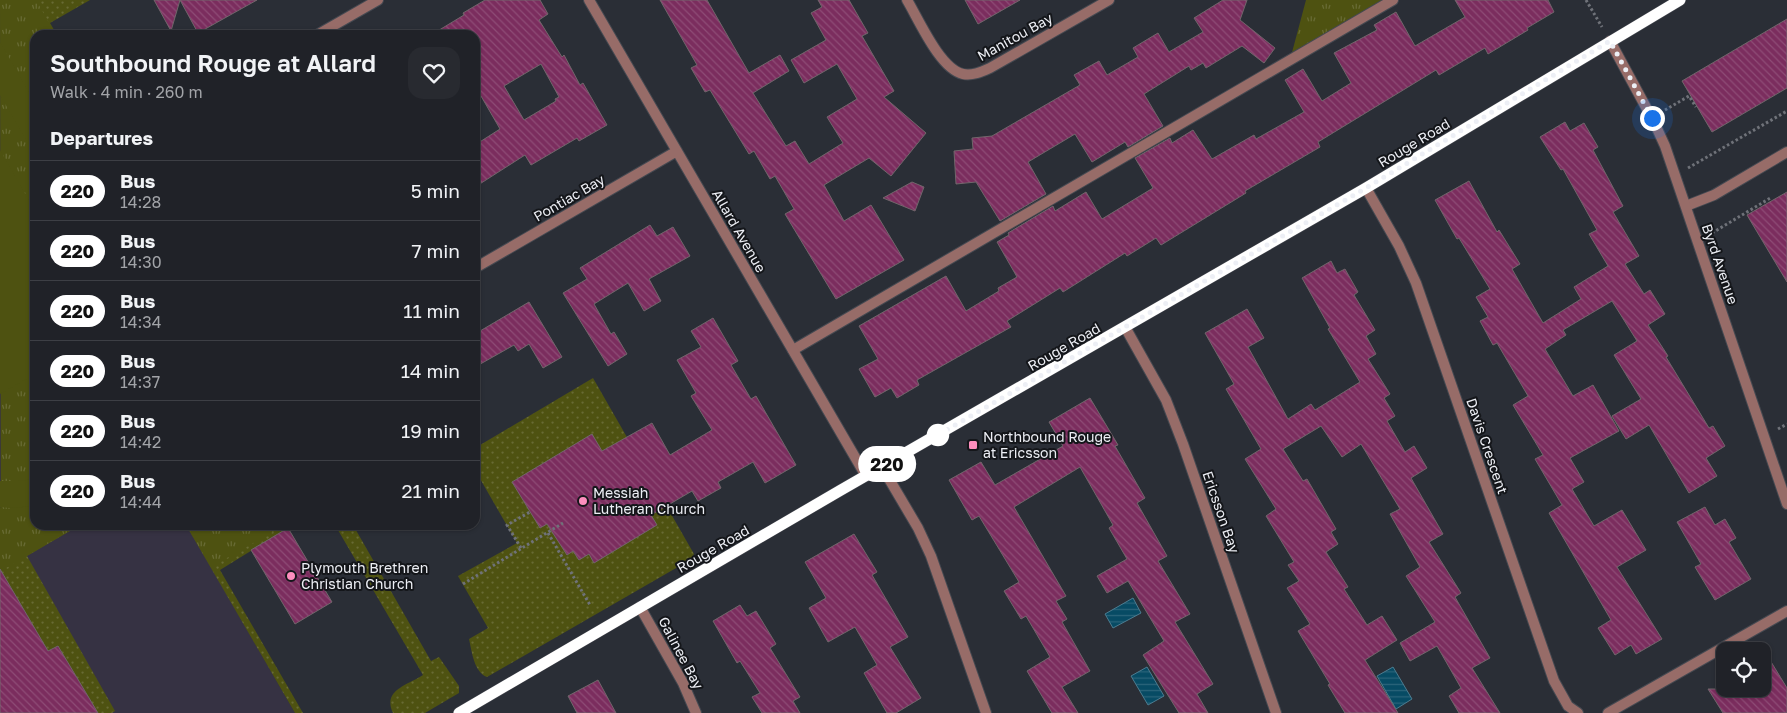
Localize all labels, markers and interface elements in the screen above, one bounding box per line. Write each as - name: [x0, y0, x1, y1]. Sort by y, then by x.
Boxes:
- street label: Manitou Bay: [974, 9, 1055, 64]
- button: heart: [408, 47, 460, 99]
- text: Southbound Rouge at Allard: [50, 48, 376, 77]
- text: Walk · 4 min · 260 m: [50, 82, 203, 102]
- your location: [1640, 106, 1665, 131]
- street label: Rouge Road: [1375, 114, 1453, 171]
- text: Departures: [50, 126, 153, 149]
- text: Bus: [120, 169, 155, 192]
- street label: Pontiac Bay: [530, 170, 607, 225]
- text: 5 min: [411, 179, 460, 202]
- text: 220: [61, 180, 94, 202]
- street label: Allard Avenue: [709, 186, 770, 275]
- text: 14:28: [120, 192, 161, 212]
- street label: Byrd Avenue: [1699, 221, 1742, 306]
- text: Bus: [120, 229, 155, 252]
- text: 7 min: [412, 239, 460, 262]
- text: 220: [61, 240, 94, 262]
- text: 14:30: [120, 252, 162, 272]
- text: Bus: [120, 289, 155, 312]
- text: 11 min: [403, 299, 460, 322]
- text: 220: [61, 300, 94, 322]
- text: 14:34: [120, 312, 161, 332]
- street label: Rouge Road: [1025, 319, 1103, 374]
- text: Bus: [120, 349, 155, 372]
- text: 14 min: [401, 359, 460, 382]
- text: 220: [61, 360, 94, 382]
- text: 14:37: [120, 372, 160, 392]
- street label: Davis Crescent: [1463, 396, 1512, 496]
- text: Bus: [120, 409, 155, 432]
- text: 19 min: [401, 419, 460, 442]
- text: 220: [61, 420, 94, 442]
- unlabelled marker: [927, 424, 949, 446]
- place label: Northbound Rouge at Ericsson: [983, 428, 1111, 461]
- text: 14:42: [120, 432, 161, 452]
- marker: Northbound Rouge at Ericsson: [967, 439, 979, 451]
- line badge: 220: [858, 448, 916, 480]
- text: 220: [870, 453, 904, 475]
- text: Bus: [120, 469, 155, 492]
- street label: Ericsson Bay: [1200, 469, 1243, 555]
- text: 21 min: [401, 479, 460, 502]
- text: 220: [61, 480, 94, 502]
- place label: Messiah Lutheran Church: [593, 484, 705, 517]
- text: 14:44: [120, 492, 162, 512]
- marker: Messiah Lutheran Church: [577, 495, 589, 507]
- street label: Rouge Road: [674, 521, 752, 576]
- place label: Plymouth Brethren Christian Church: [301, 559, 428, 592]
- marker: Plymouth Brethren Christian Church: [285, 570, 297, 582]
- street label: Galinee Bay: [655, 614, 708, 692]
- map controls: [1716, 642, 1771, 697]
- button: locate: [1716, 642, 1771, 697]

